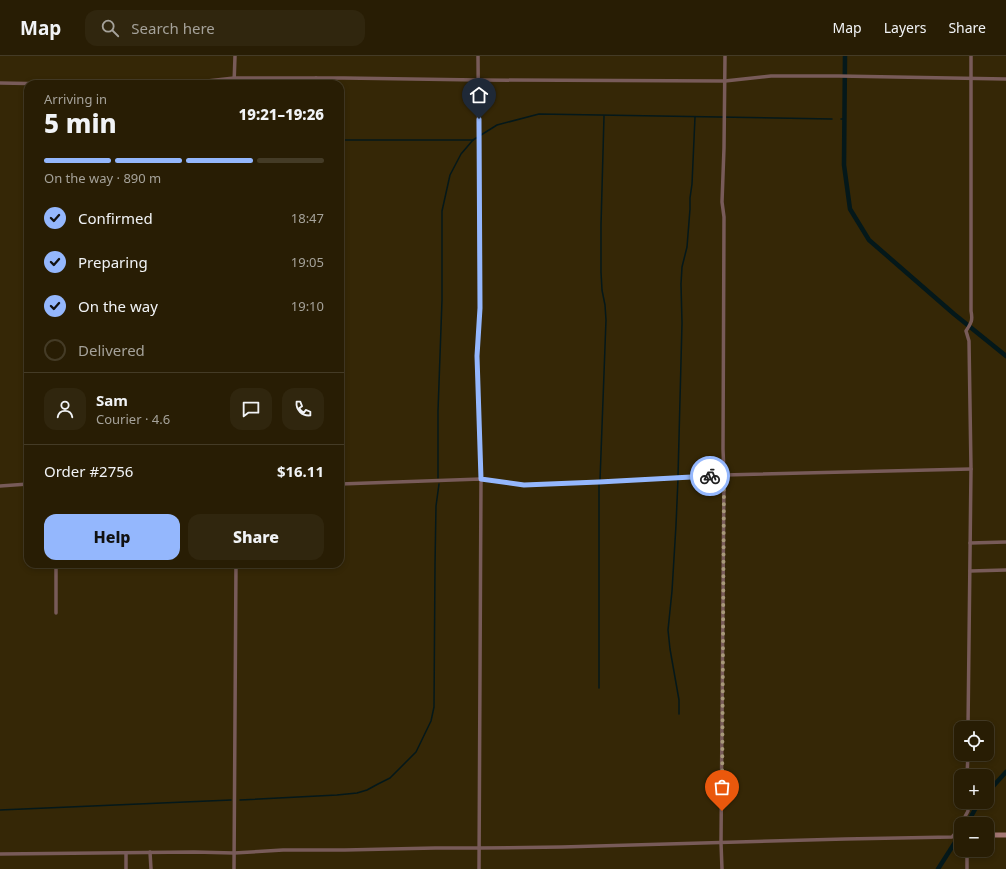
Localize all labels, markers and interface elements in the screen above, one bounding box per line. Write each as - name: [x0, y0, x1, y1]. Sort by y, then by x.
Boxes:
- search box: [85, 10, 365, 46]
- text: Map: [20, 15, 61, 41]
- icon: search: [99, 17, 121, 39]
- text: Search here: [131, 18, 215, 38]
- text: Map: [833, 18, 862, 37]
- text: Layers: [884, 18, 926, 37]
- text: Share: [948, 18, 986, 37]
- pin: [462, 78, 496, 119]
- icon: home: [468, 84, 490, 106]
- text: Arriving in: [44, 90, 107, 108]
- text: 19:21–19:26: [239, 104, 324, 124]
- text: 5 min: [44, 105, 117, 141]
- text: On the way · 890 m: [44, 169, 161, 187]
- icon: check: [44, 207, 66, 229]
- text: Confirmed: [78, 208, 153, 228]
- text: 18:47: [291, 209, 324, 227]
- icon: check: [44, 251, 66, 273]
- text: Preparing: [78, 252, 148, 272]
- text: 19:05: [291, 253, 324, 271]
- icon: check: [44, 295, 66, 317]
- text: On the way: [78, 296, 158, 316]
- text: 19:10: [291, 297, 324, 315]
- text: Delivered: [78, 340, 145, 360]
- button: person: [44, 388, 86, 430]
- button: chat: [230, 388, 272, 430]
- button: phone: [282, 388, 324, 430]
- text: Sam: [96, 390, 128, 410]
- text: Courier · 4.6: [96, 410, 170, 428]
- courier: [690, 456, 730, 496]
- text: Order #2756: [44, 461, 133, 481]
- text: $16.11: [277, 461, 324, 481]
- icon: bike: [699, 465, 721, 487]
- button: Help: [44, 514, 180, 560]
- button: Share: [188, 514, 324, 560]
- map controls: [954, 721, 994, 857]
- button: locate: [954, 721, 994, 761]
- button: +: [954, 769, 994, 809]
- pin: [705, 770, 739, 811]
- icon: bag: [711, 776, 733, 798]
- button: −: [954, 817, 994, 857]

